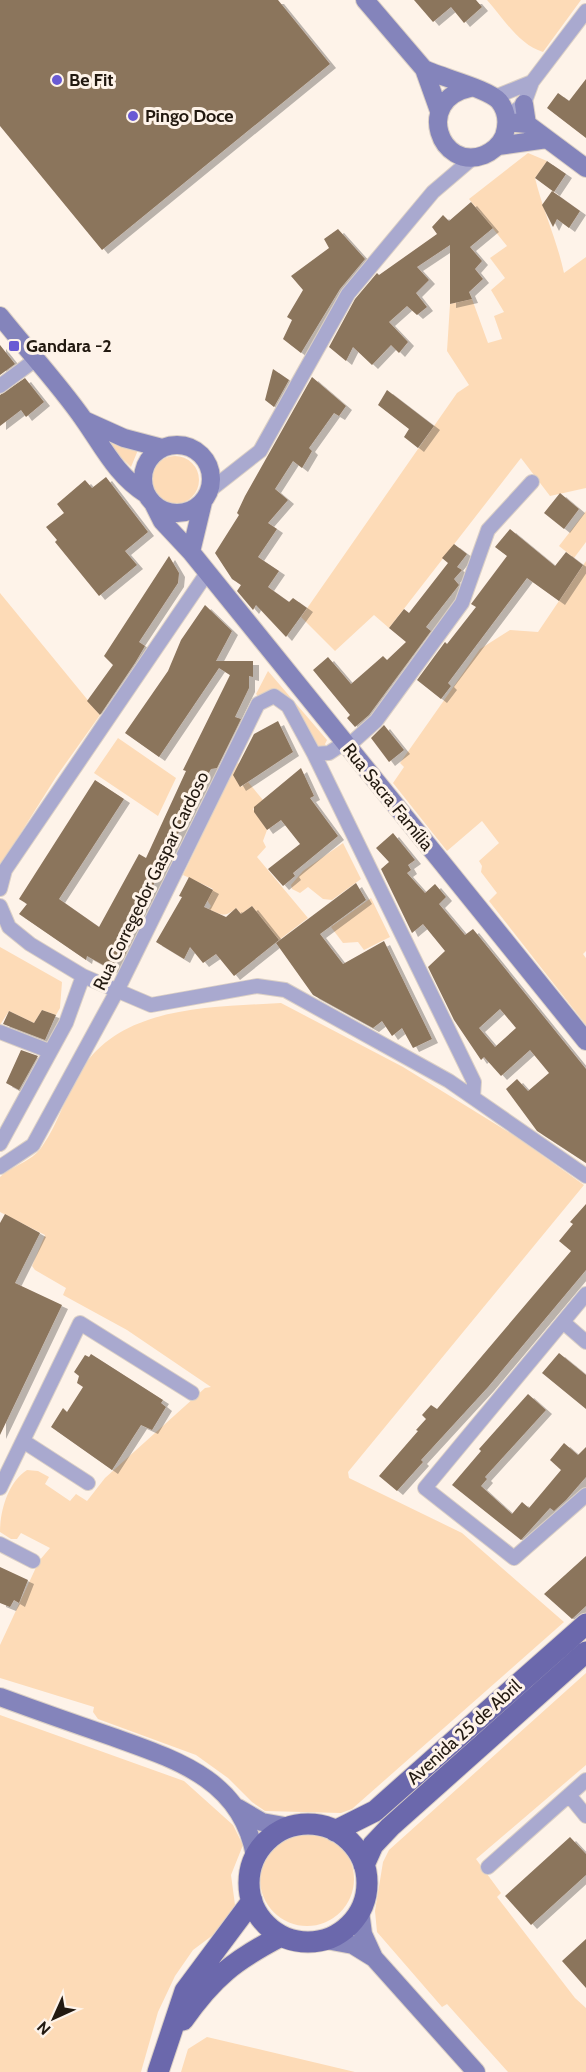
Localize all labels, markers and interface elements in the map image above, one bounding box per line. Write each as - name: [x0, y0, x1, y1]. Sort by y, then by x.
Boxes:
- place label: Be Fit: [69, 69, 113, 91]
- marker: Be Fit: [50, 73, 64, 87]
- place label: Pingo Doce: [145, 105, 234, 127]
- marker: Pingo Doce: [126, 109, 140, 123]
- place label: Gandara -2: [26, 335, 112, 357]
- marker: Gandara -2: [7, 339, 21, 353]
- street label: Rua Sacra Família: [338, 739, 438, 855]
- street label: Rua Corregedor Gaspar Cardoso: [88, 768, 214, 994]
- street label: Avenida 25 de Abril: [402, 1674, 526, 1789]
- north arrow: [24, 1988, 84, 2048]
- text: N: [33, 2018, 54, 2039]

